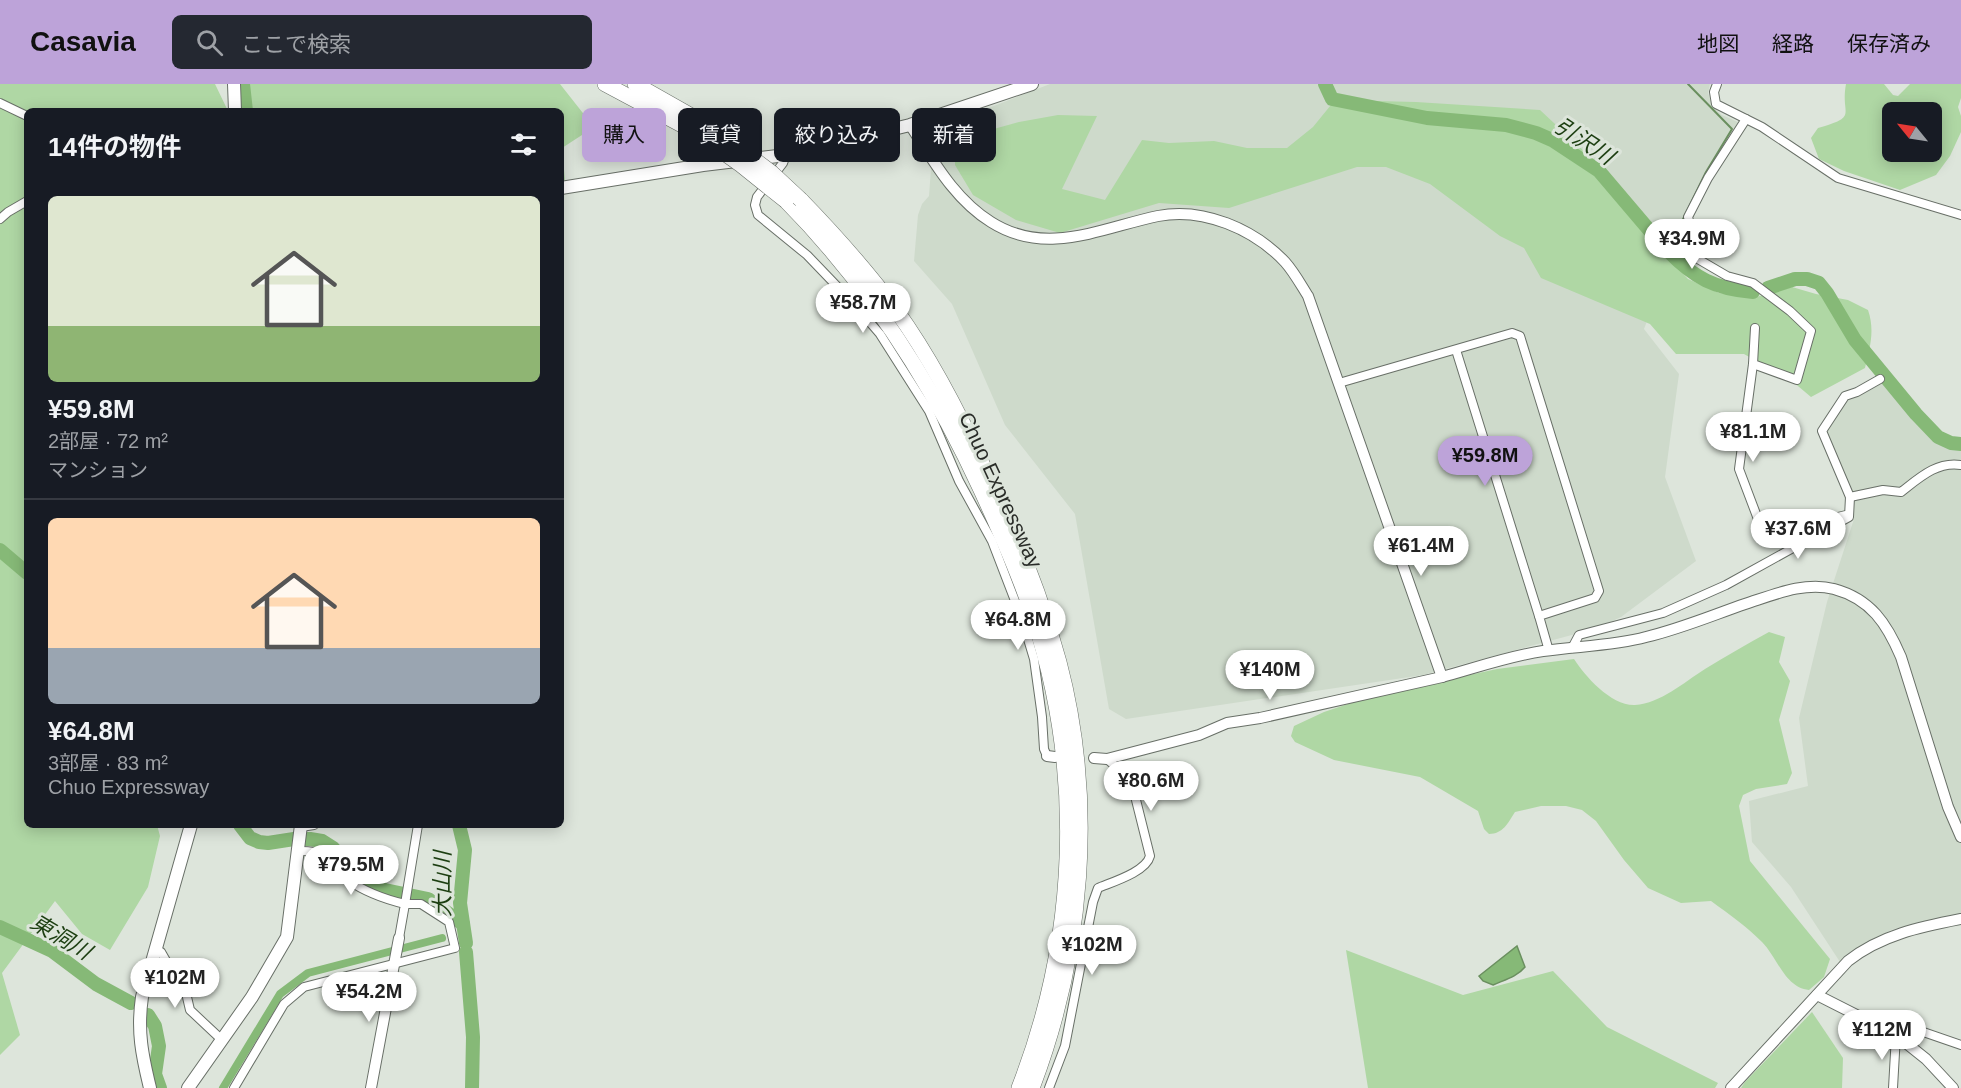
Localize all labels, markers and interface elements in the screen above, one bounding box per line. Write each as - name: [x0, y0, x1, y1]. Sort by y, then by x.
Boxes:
- search box: [172, 15, 592, 69]
- text: Casavia: [30, 26, 136, 57]
- icon: search: [193, 26, 226, 59]
- text: ここで検索: [241, 32, 351, 57]
- text: 地図: [1697, 32, 1739, 55]
- text: 経路: [1772, 32, 1814, 55]
- text: 保存済み: [1847, 32, 1931, 55]
- north arrow: [1882, 102, 1942, 162]
- map controls: [1882, 102, 1942, 162]
- chip: 購入: [582, 108, 666, 162]
- chip: 賃貸: [678, 108, 762, 162]
- chip: 絞り込み: [774, 108, 900, 162]
- chip: 新着: [912, 108, 996, 162]
- water label: 引沢川: [1550, 113, 1620, 171]
- icon: filters: [507, 128, 540, 161]
- text: 14件の物件: [48, 132, 181, 162]
- pin: ¥34.9M: [1643, 219, 1741, 270]
- text: ¥34.9M: [1659, 227, 1725, 249]
- icon: home: [240, 235, 348, 343]
- pin: ¥58.7M: [814, 283, 912, 334]
- text: ¥58.7M: [830, 291, 896, 313]
- text: ¥59.8M: [48, 394, 135, 424]
- street label: Chuo Expressway: [955, 408, 1047, 572]
- pin: ¥81.1M: [1704, 412, 1802, 463]
- text: ¥81.1M: [1720, 420, 1786, 442]
- text: 2部屋 · 72 m²: [48, 430, 168, 452]
- pin: ¥59.8M: [1436, 436, 1534, 487]
- text: ¥59.8M: [1452, 444, 1518, 466]
- text: マンション: [48, 459, 148, 481]
- pin: ¥37.6M: [1749, 509, 1847, 560]
- text: ¥37.6M: [1765, 517, 1831, 539]
- pin: ¥61.4M: [1372, 526, 1470, 577]
- text: ¥61.4M: [1388, 534, 1454, 556]
- icon: home: [240, 557, 348, 665]
- pin: ¥64.8M: [969, 600, 1067, 651]
- text: ¥64.8M: [985, 608, 1051, 630]
- pin: ¥140M: [1228, 650, 1312, 701]
- text: ¥140M: [1239, 658, 1301, 680]
- text: ¥64.8M: [48, 716, 135, 746]
- text: 3部屋 · 83 m²: [48, 752, 168, 774]
- pin: ¥80.6M: [1102, 761, 1200, 812]
- text: ¥80.6M: [1118, 769, 1184, 791]
- text: Chuo Expressway: [48, 776, 209, 798]
- pin: ¥79.5M: [302, 845, 400, 896]
- water label: 大山川: [430, 849, 455, 917]
- text: ¥79.5M: [318, 853, 384, 875]
- water label: 東洞川: [26, 909, 97, 966]
- pin: ¥102M: [1050, 925, 1134, 976]
- text: ¥102M: [1061, 933, 1123, 955]
- pin: ¥102M: [133, 958, 217, 1009]
- text: ¥102M: [144, 966, 206, 988]
- pin: ¥54.2M: [320, 972, 418, 1023]
- text: ¥54.2M: [336, 980, 402, 1002]
- pin: ¥112M: [1840, 1010, 1924, 1061]
- text: ¥112M: [1852, 1018, 1912, 1040]

